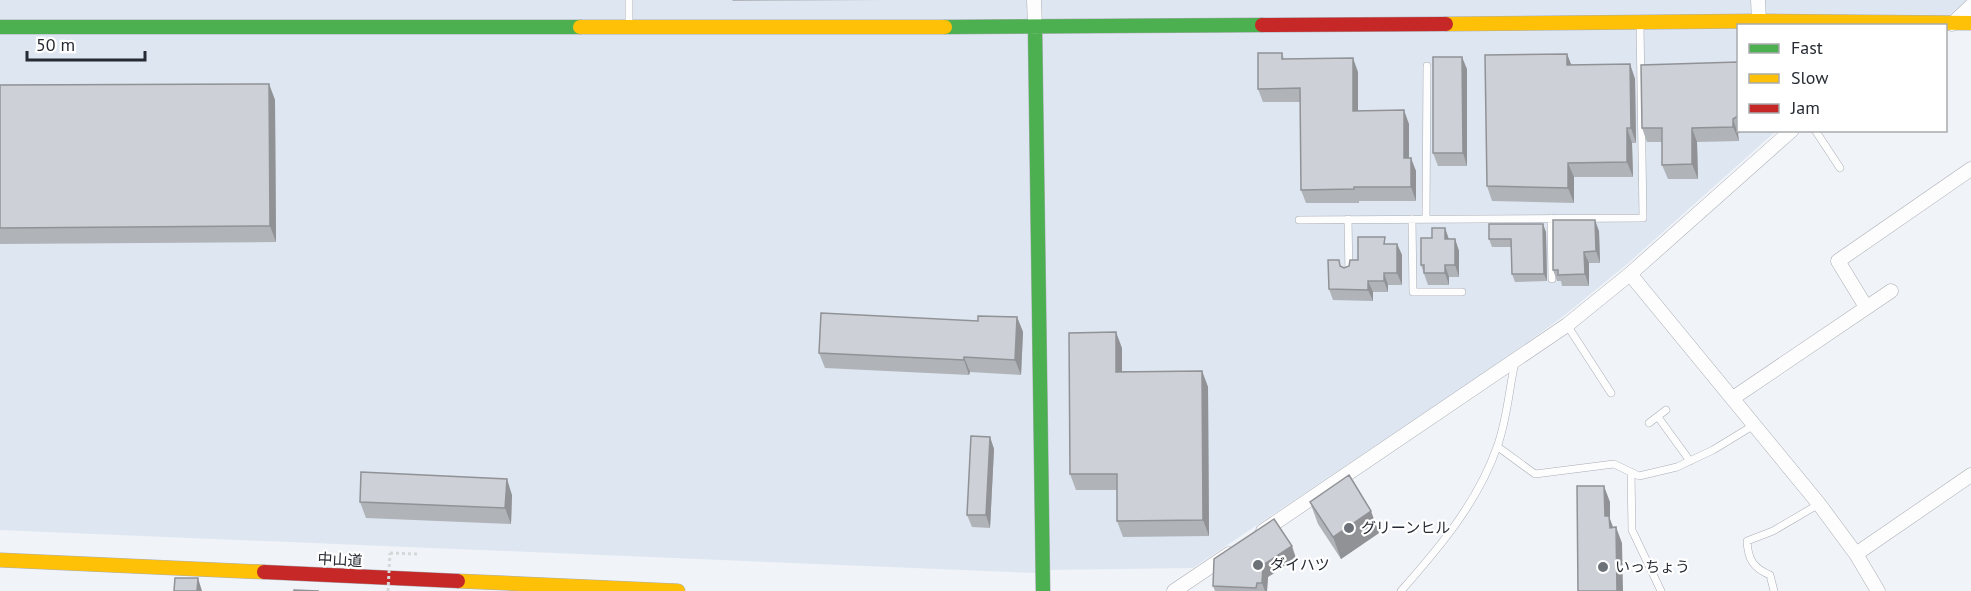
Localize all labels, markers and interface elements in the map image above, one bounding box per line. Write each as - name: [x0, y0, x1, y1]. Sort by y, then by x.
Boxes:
- scale bar: [27, 24, 146, 62]
- legend: [1737, 24, 1947, 132]
- text: 50 m: [36, 33, 75, 56]
- text: Fast: [1791, 36, 1823, 59]
- text: Slow: [1791, 66, 1829, 89]
- text: Jam: [1790, 96, 1820, 119]
- place label: グリーンヒル: [1361, 518, 1450, 537]
- marker: グリーンヒル: [1342, 521, 1356, 535]
- street label: 中山道: [317, 549, 363, 570]
- place label: ダイハツ: [1270, 555, 1330, 574]
- place label: いっちょう: [1615, 557, 1690, 576]
- marker: ダイハツ: [1251, 558, 1265, 572]
- marker: いっちょう: [1596, 560, 1610, 574]

